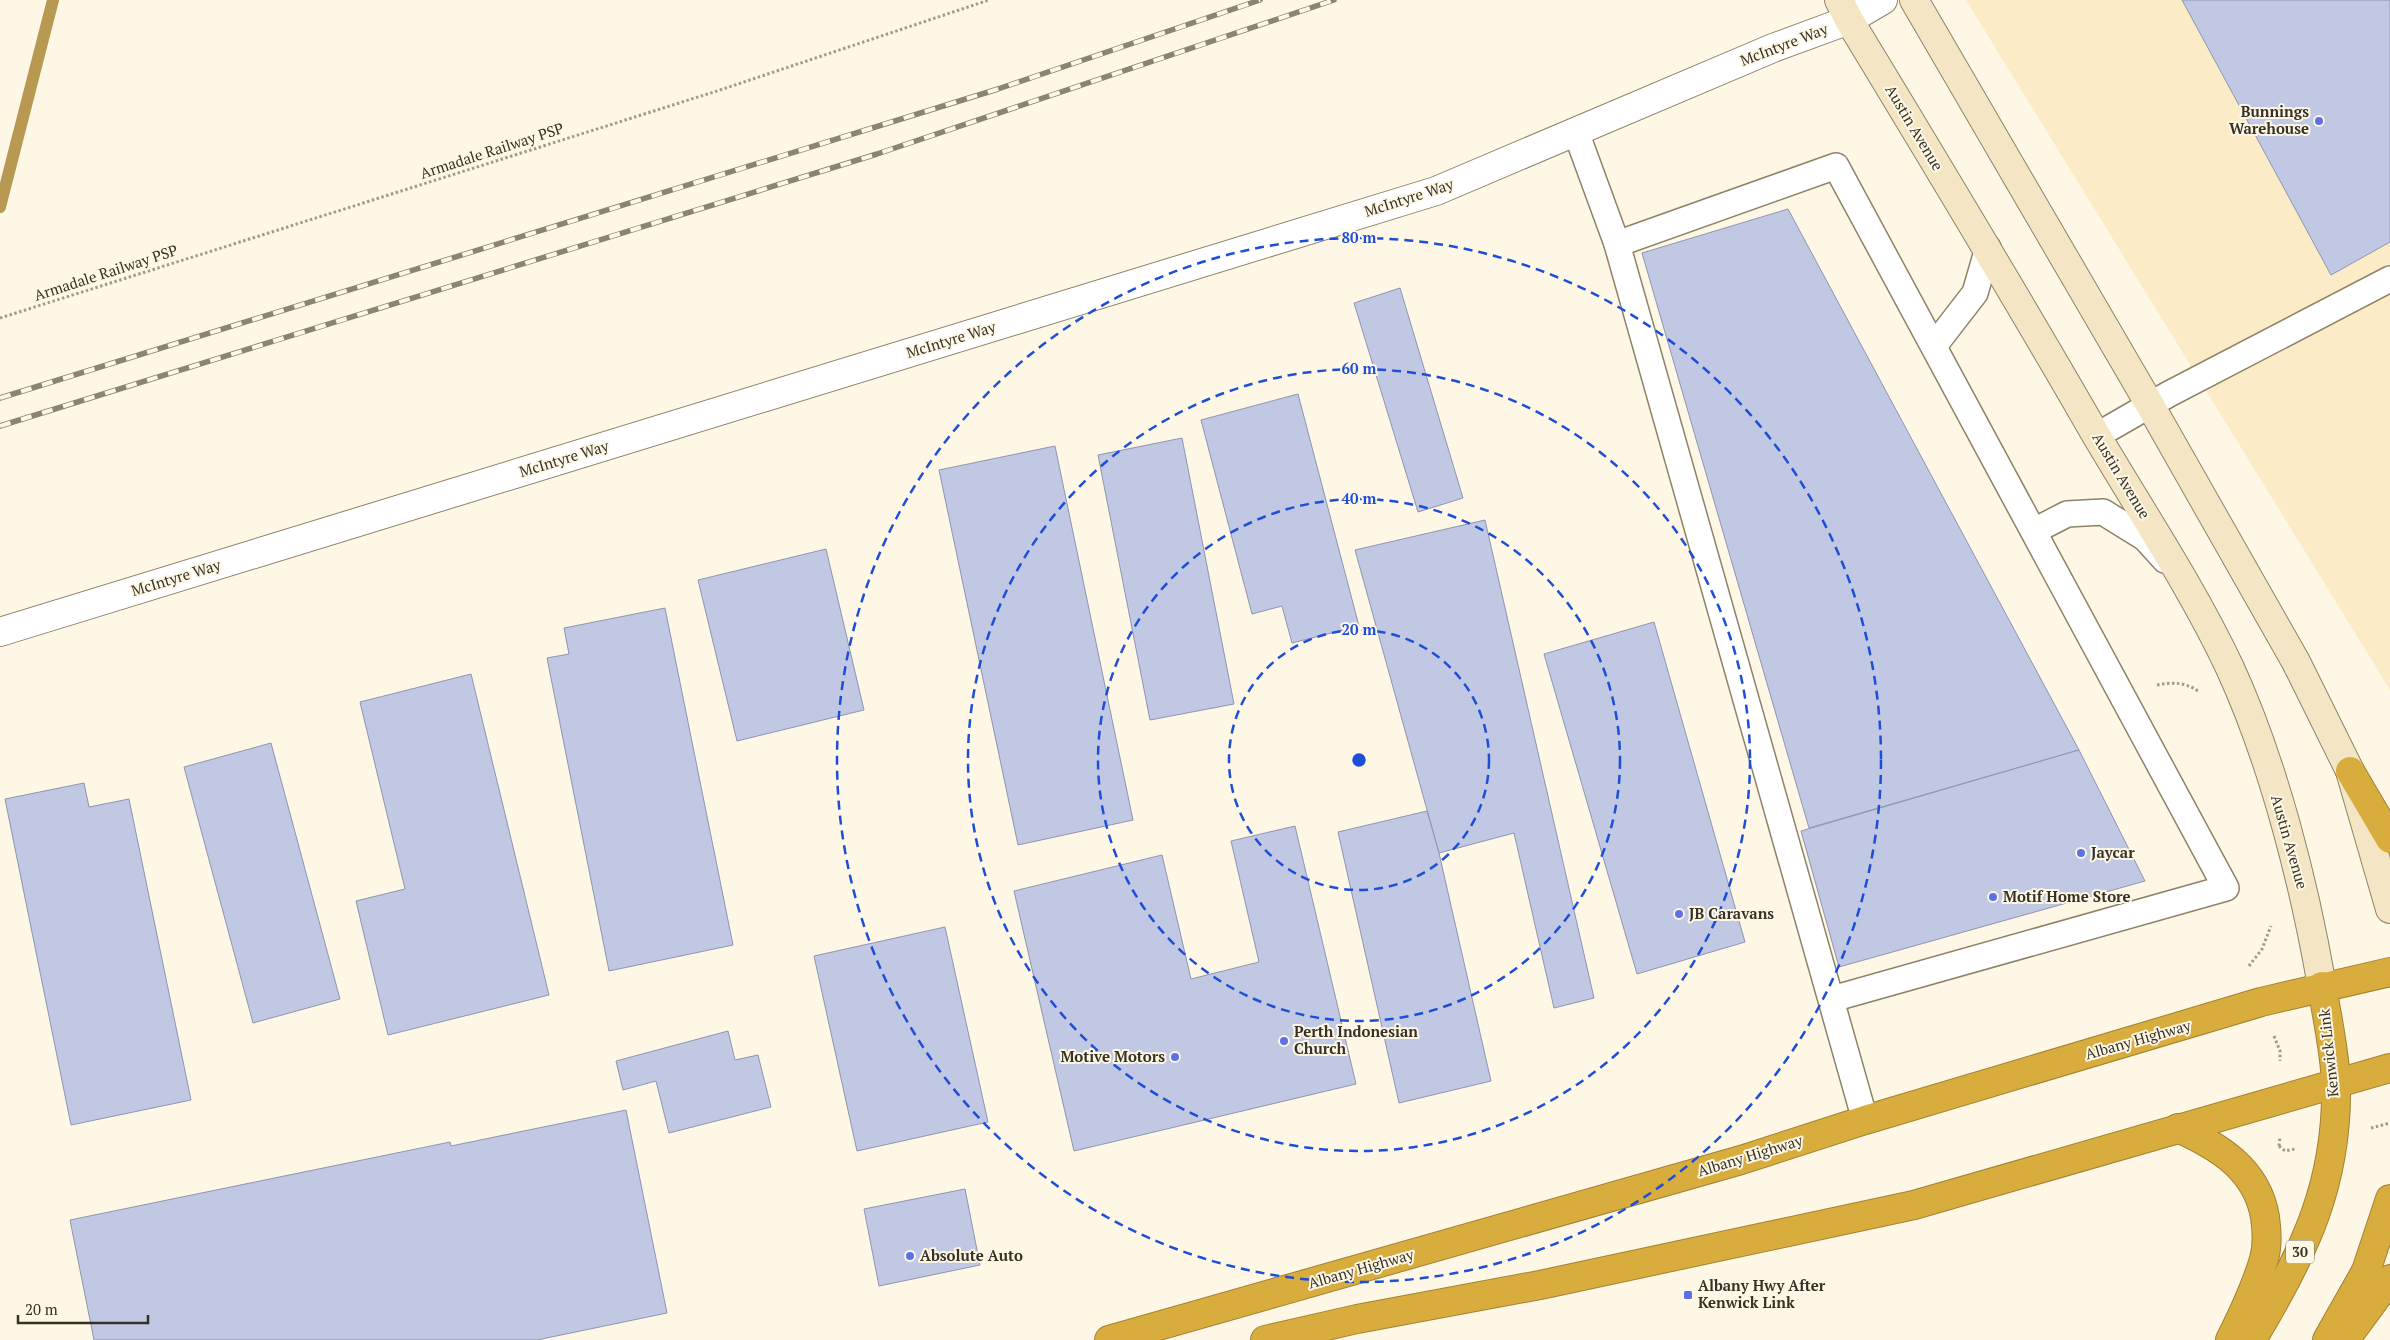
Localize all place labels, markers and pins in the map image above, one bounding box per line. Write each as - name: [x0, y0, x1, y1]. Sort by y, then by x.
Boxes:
- place label: Bunnings Warehouse: [2229, 101, 2309, 138]
- marker: Bunnings Warehouse: [2313, 115, 2325, 127]
- centre of rings: [1350, 751, 1368, 769]
- place label: Jaycar: [2091, 842, 2135, 862]
- marker: Jaycar: [2075, 847, 2087, 859]
- place label: Motif Home Store: [2003, 886, 2131, 906]
- marker: Motif Home Store: [1987, 891, 1999, 903]
- place label: JB Caravans: [1689, 903, 1774, 923]
- marker: JB Caravans: [1673, 908, 1685, 920]
- place label: Perth Indonesian Church: [1294, 1021, 1418, 1058]
- marker: Perth Indonesian Church: [1278, 1035, 1290, 1047]
- place label: Motive Motors: [1060, 1046, 1165, 1066]
- marker: Motive Motors: [1169, 1051, 1181, 1063]
- place label: Absolute Auto: [920, 1245, 1023, 1265]
- marker: Absolute Auto: [904, 1250, 916, 1262]
- place label: Albany Hwy After Kenwick Link: [1698, 1275, 1826, 1312]
- marker: Albany Hwy After Kenwick Link: [1682, 1289, 1694, 1301]

